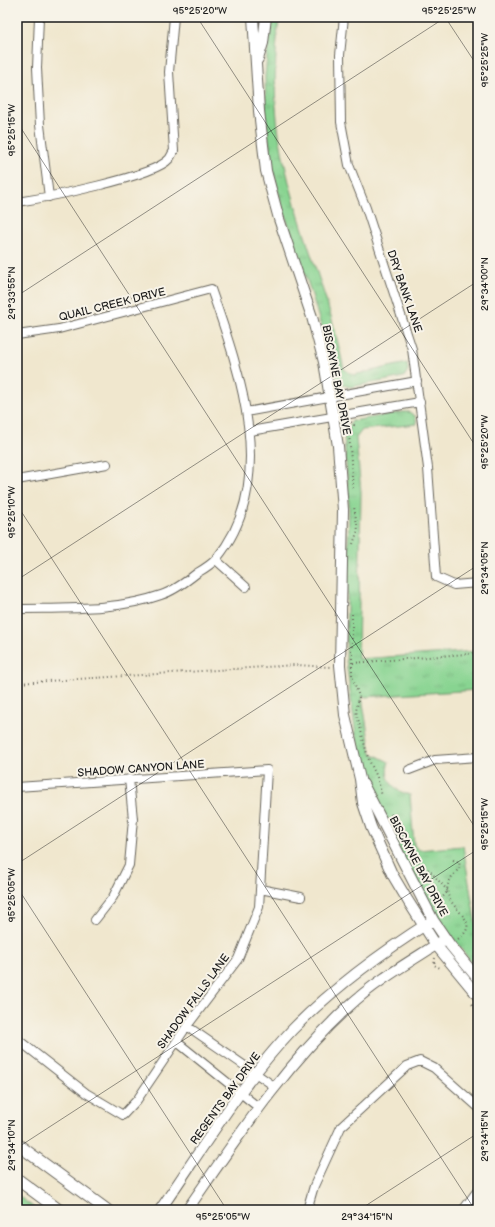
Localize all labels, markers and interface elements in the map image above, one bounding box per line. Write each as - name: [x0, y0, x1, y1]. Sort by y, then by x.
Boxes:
- text: 95°25'20"W: [173, 5, 227, 17]
- text: 95°25'25"W: [422, 5, 476, 17]
- text: 95°25'25"W: [479, 33, 491, 87]
- text: 95°25'15"W: [6, 104, 18, 156]
- street label: DRY BANK LANE: [384, 248, 425, 334]
- text: 29°34'00"N: [479, 257, 491, 311]
- text: 29°33'55"N: [6, 266, 18, 320]
- street label: QUAIL CREEK DRIVE: [58, 285, 167, 324]
- street label: BISCAYNE BAY DRIVE: [319, 324, 354, 436]
- text: 95°25'20"W: [479, 415, 491, 469]
- text: 95°25'10"W: [6, 486, 18, 538]
- text: 29°34'05"N: [479, 541, 491, 595]
- street label: SHADOW CANYON LANE: [77, 758, 205, 779]
- text: 95°25'15"W: [479, 798, 491, 850]
- street label: BISCAYNE BAY DRIVE: [387, 814, 451, 919]
- text: 95°25'05"W: [6, 868, 18, 922]
- street label: SHADOW FALLS LANE: [155, 951, 232, 1051]
- street label: REGENTS BAY DRIVE: [188, 1050, 263, 1147]
- text: 29°34'15"N: [479, 1110, 491, 1162]
- text: 29°34'10"N: [6, 1119, 18, 1171]
- text: 95°25'05"W: [196, 1211, 250, 1223]
- text: 29°34'15"N: [341, 1211, 393, 1223]

